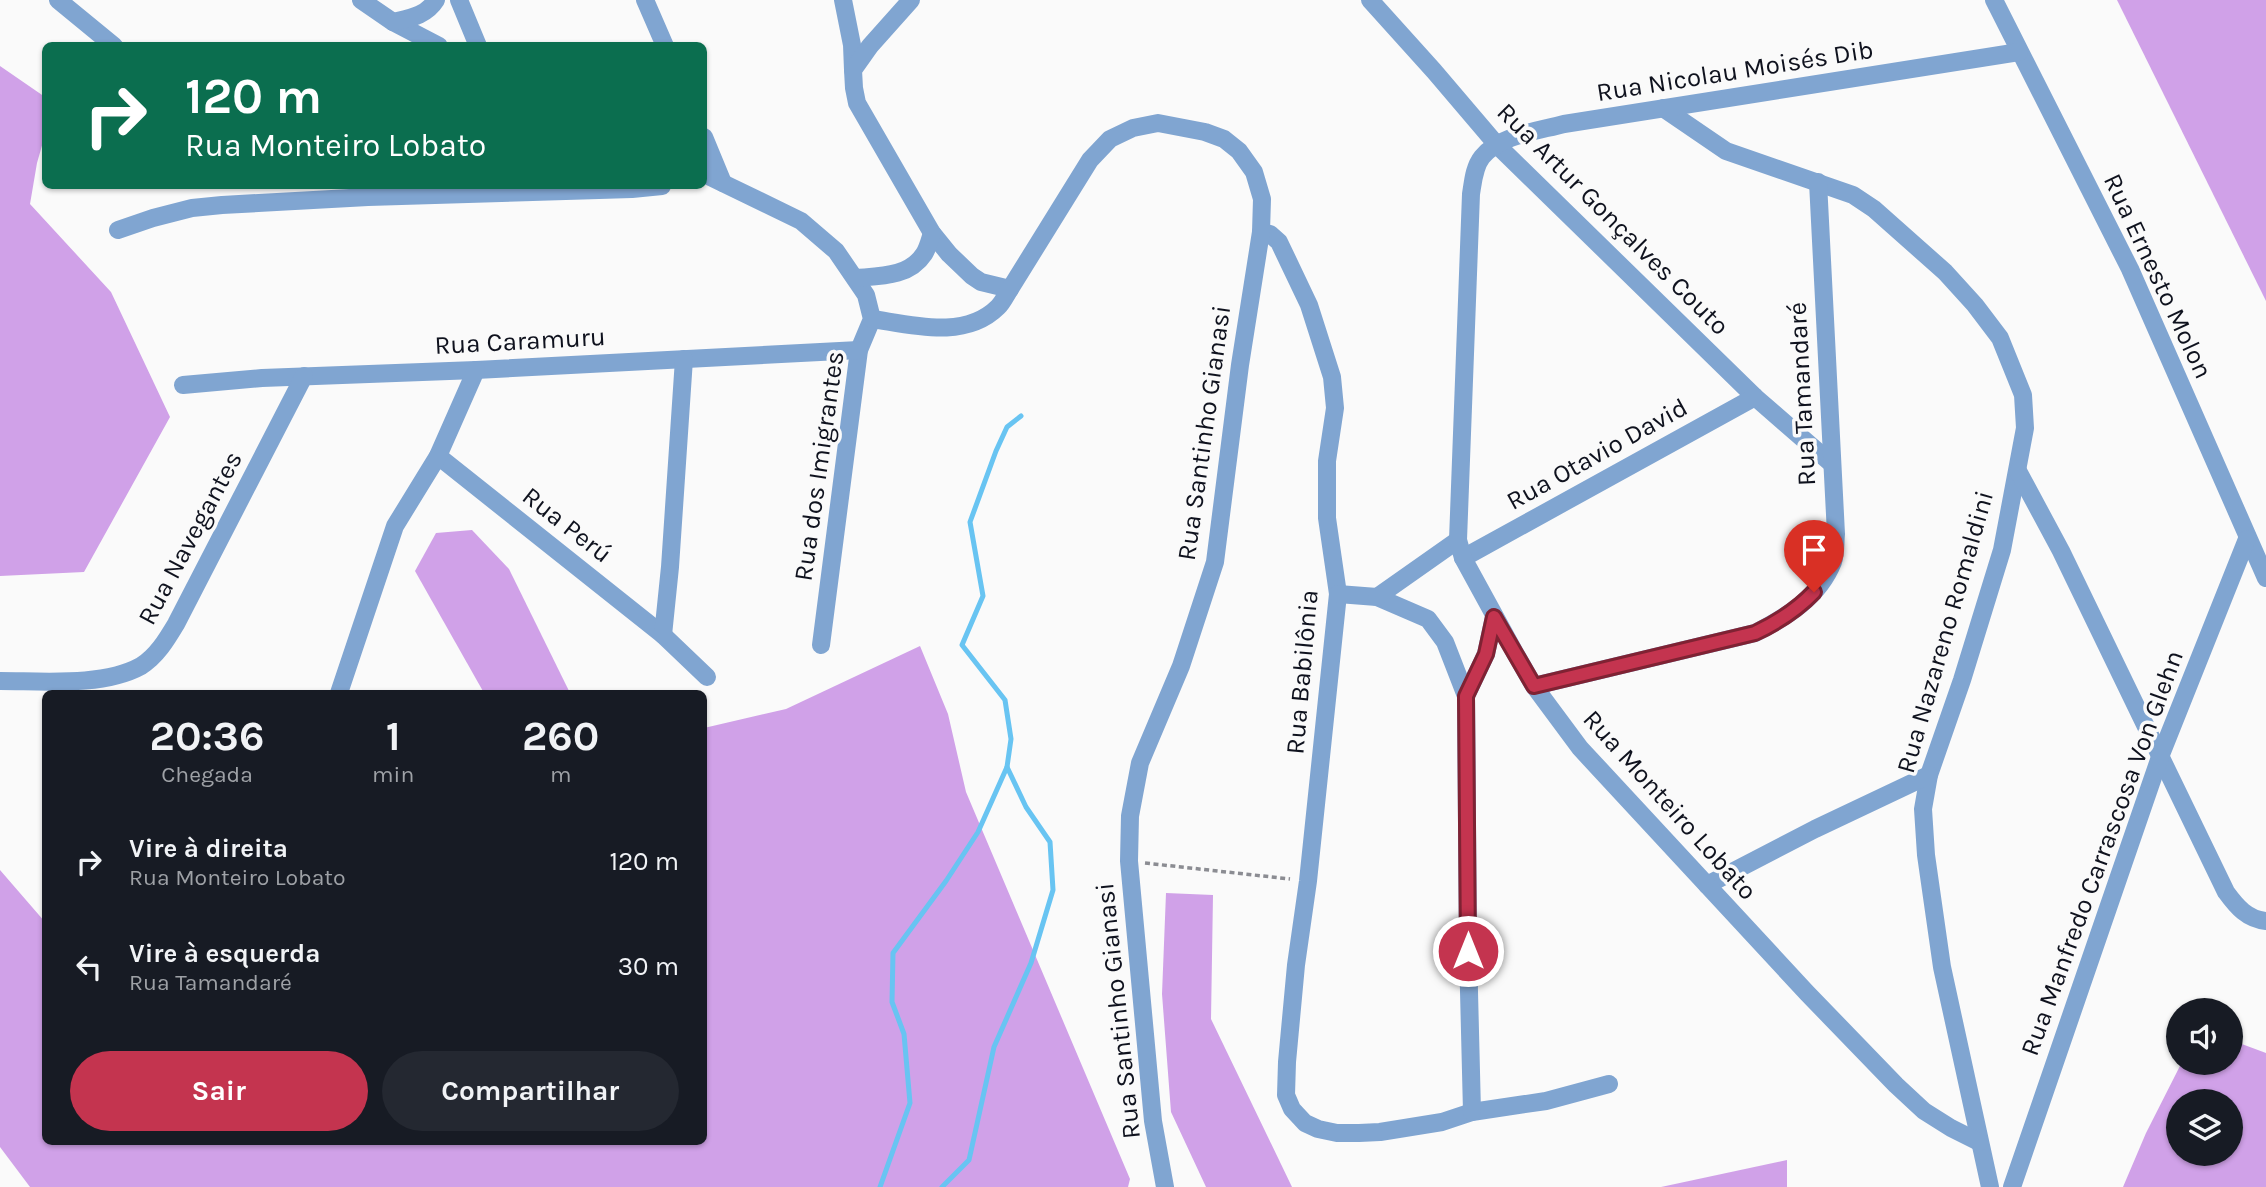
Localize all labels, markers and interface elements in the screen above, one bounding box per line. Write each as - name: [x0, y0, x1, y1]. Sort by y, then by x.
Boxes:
- street label: Rua Nicolau Moisés Dib: [1594, 34, 1876, 108]
- text: 120 m: [185, 68, 322, 125]
- icon: right: [70, 70, 161, 161]
- street label: Rua Artur Gonçalves Couto: [1491, 97, 1735, 341]
- text: Rua Monteiro Lobato: [185, 127, 486, 164]
- street label: Rua Ernesto Molon: [2097, 169, 2219, 383]
- street label: Rua Tamandaré: [1782, 301, 1822, 487]
- street label: Rua Santinho Gianasi: [1171, 303, 1237, 563]
- street label: Rua Caramuru: [434, 321, 606, 361]
- street label: Rua dos Imigrantes: [788, 349, 850, 583]
- street label: Rua Otavio David: [1501, 391, 1693, 517]
- street label: Rua Navegantes: [131, 446, 249, 630]
- street label: Rua Perú: [516, 480, 618, 570]
- street label: Rua Nazareno Romaldini: [1890, 487, 2000, 777]
- pin: [1784, 520, 1844, 592]
- icon: arrive: [1795, 531, 1833, 569]
- street label: Rua Babilônia: [1279, 588, 1325, 756]
- street label: Rua Manfredo Carrascosa Von Glehn: [2014, 646, 2190, 1060]
- street label: Rua Monteiro Lobato: [1577, 704, 1763, 906]
- text: 20:36: [150, 711, 265, 761]
- text: 1: [386, 711, 401, 761]
- text: 260: [522, 711, 599, 761]
- text: Chegada: [161, 761, 253, 788]
- text: min: [372, 761, 414, 788]
- text: m: [550, 761, 571, 788]
- text: Vire à direita: [129, 833, 288, 864]
- icon: right: [70, 843, 108, 881]
- text: 120 m: [609, 846, 679, 877]
- text: Rua Monteiro Lobato: [129, 864, 346, 891]
- street label: Rua Santinho Gianasi: [1089, 881, 1147, 1141]
- position arrow: [1431, 914, 1505, 988]
- text: Vire à esquerda: [129, 938, 320, 969]
- icon: left: [70, 948, 108, 986]
- text: 30 m: [618, 951, 679, 982]
- text: Rua Tamandaré: [129, 969, 292, 996]
- map controls: [2166, 998, 2243, 1166]
- button: sound: [2166, 998, 2243, 1075]
- button: Sair: [70, 1051, 368, 1131]
- button: Compartilhar: [382, 1051, 679, 1131]
- button: layers: [2166, 1089, 2243, 1166]

